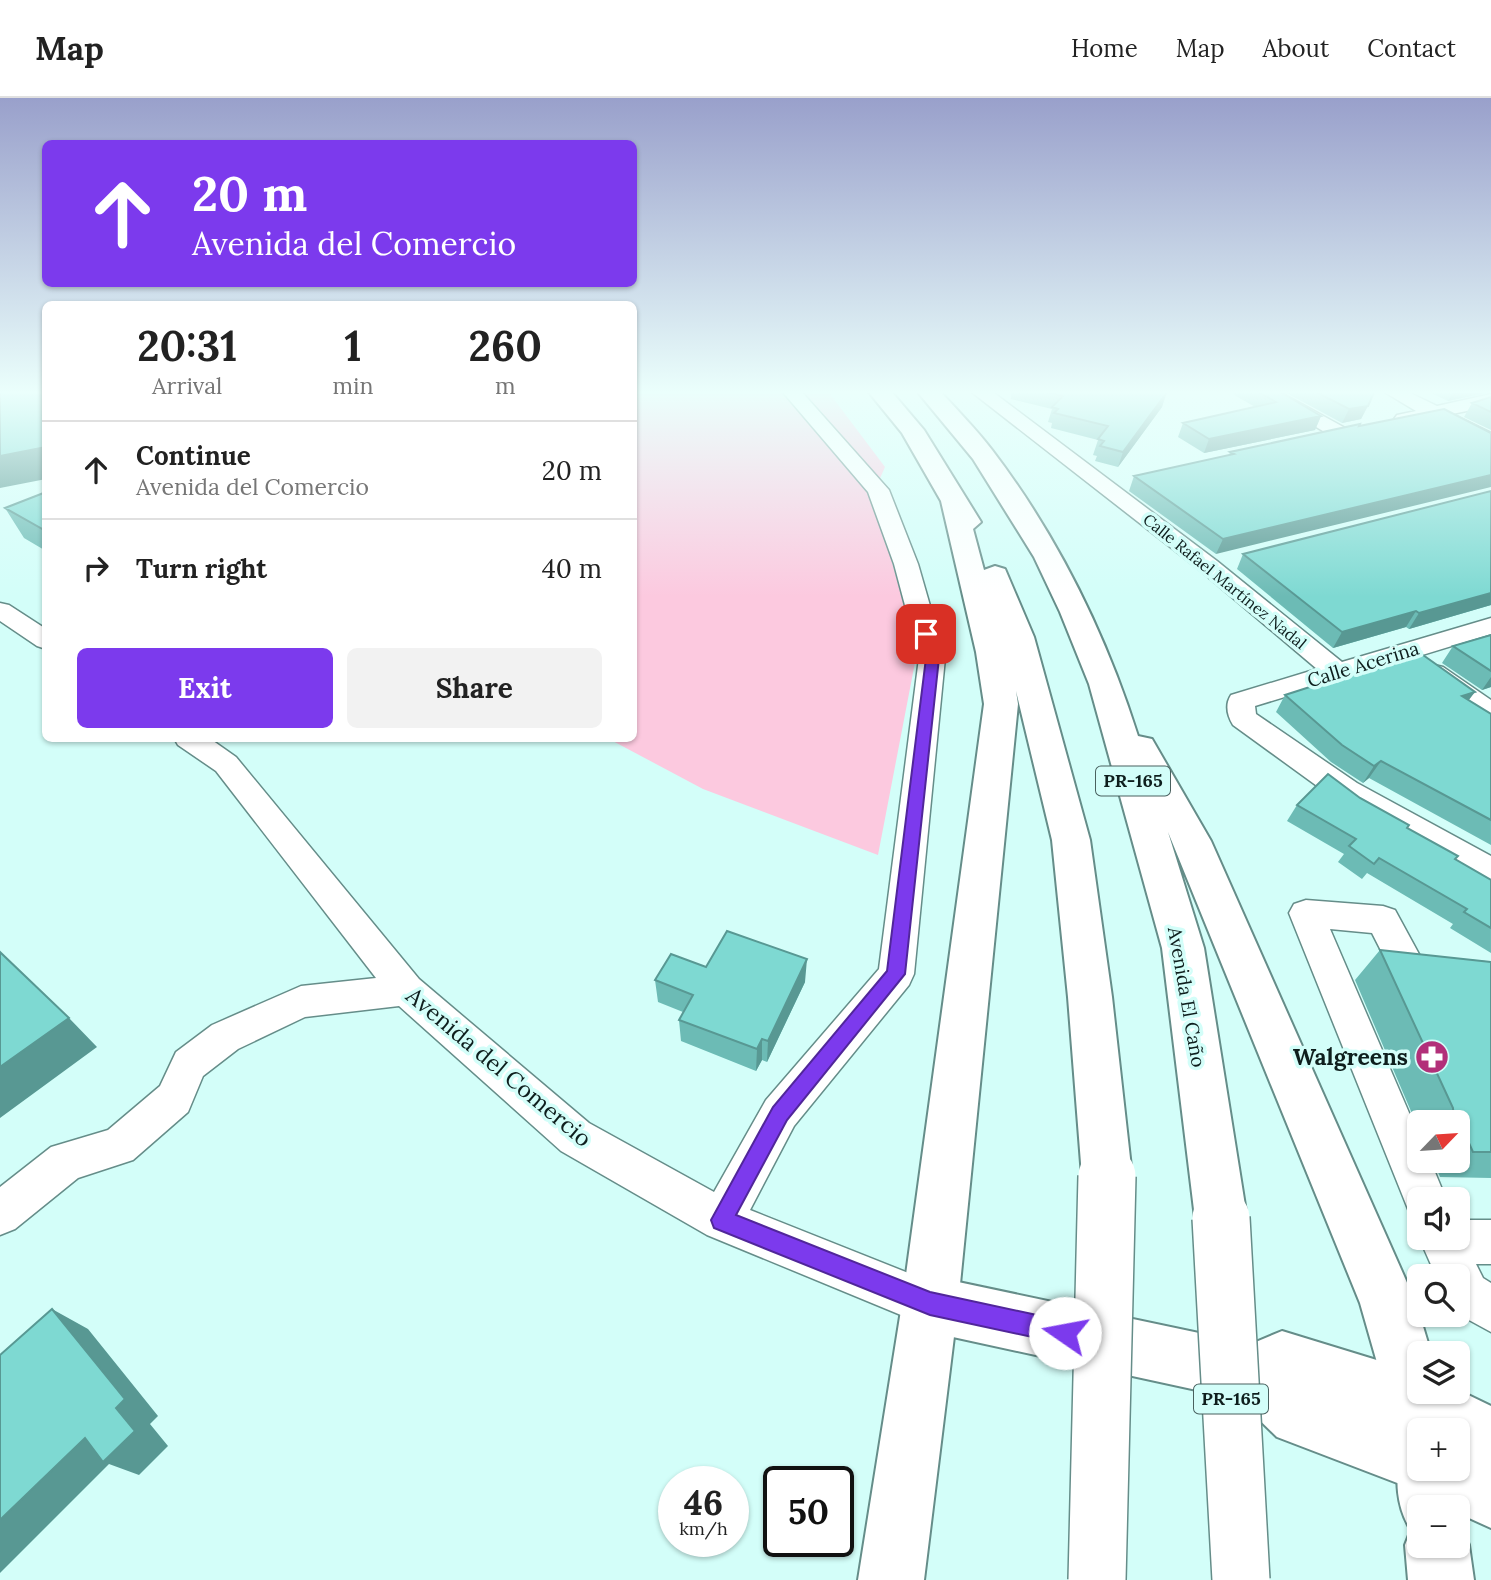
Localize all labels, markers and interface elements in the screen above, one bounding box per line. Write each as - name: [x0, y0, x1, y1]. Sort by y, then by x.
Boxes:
- text: Map: [35, 27, 104, 69]
- text: Home: [1071, 33, 1138, 64]
- text: Map: [1176, 33, 1225, 64]
- text: About: [1263, 33, 1329, 64]
- text: Contact: [1367, 33, 1456, 64]
- text: 20 m: [192, 162, 307, 224]
- icon: ahead: [77, 168, 168, 259]
- text: Avenida del Comercio: [192, 223, 516, 264]
- text: 20:31: [137, 319, 237, 373]
- text: 1: [344, 319, 361, 373]
- text: 260: [469, 319, 542, 373]
- text: Arrival: [152, 371, 222, 400]
- text: min: [332, 371, 373, 400]
- text: m: [495, 371, 516, 400]
- text: Continue: [136, 439, 251, 472]
- icon: ahead: [77, 451, 115, 489]
- text: 20 m: [542, 454, 602, 487]
- text: Avenida del Comercio: [136, 472, 369, 501]
- street label: Calle Rafael Martínez Nadal: [1139, 509, 1311, 653]
- icon: right: [77, 549, 115, 587]
- text: Turn right: [136, 552, 267, 585]
- text: 40 m: [542, 552, 602, 585]
- pin: [896, 604, 956, 664]
- icon: arrive: [907, 615, 945, 653]
- street label: Calle Acerina: [1304, 636, 1422, 692]
- button: Exit: [77, 648, 333, 728]
- button: Share: [347, 648, 602, 728]
- road number: PR-165: [1096, 766, 1170, 796]
- street label: Avenida El Caño: [1163, 924, 1211, 1069]
- street label: Avenida del Comercio: [400, 980, 598, 1153]
- pharmacy icon: Walgreens: [1413, 1038, 1451, 1076]
- place label: Walgreens: [1293, 1042, 1408, 1071]
- north arrow: [1407, 1110, 1470, 1172]
- map controls: [1407, 1110, 1470, 1558]
- button: sound: [1407, 1187, 1470, 1250]
- button: search: [1407, 1264, 1470, 1327]
- position arrow: [1028, 1296, 1102, 1370]
- button: layers: [1407, 1341, 1470, 1404]
- road number: PR-165: [1194, 1384, 1268, 1414]
- button: +: [1407, 1418, 1470, 1481]
- speed limit sign: 50: [763, 1466, 854, 1557]
- text: 46: [684, 1480, 723, 1525]
- button: −: [1407, 1495, 1470, 1558]
- text: km/h: [679, 1517, 728, 1540]

